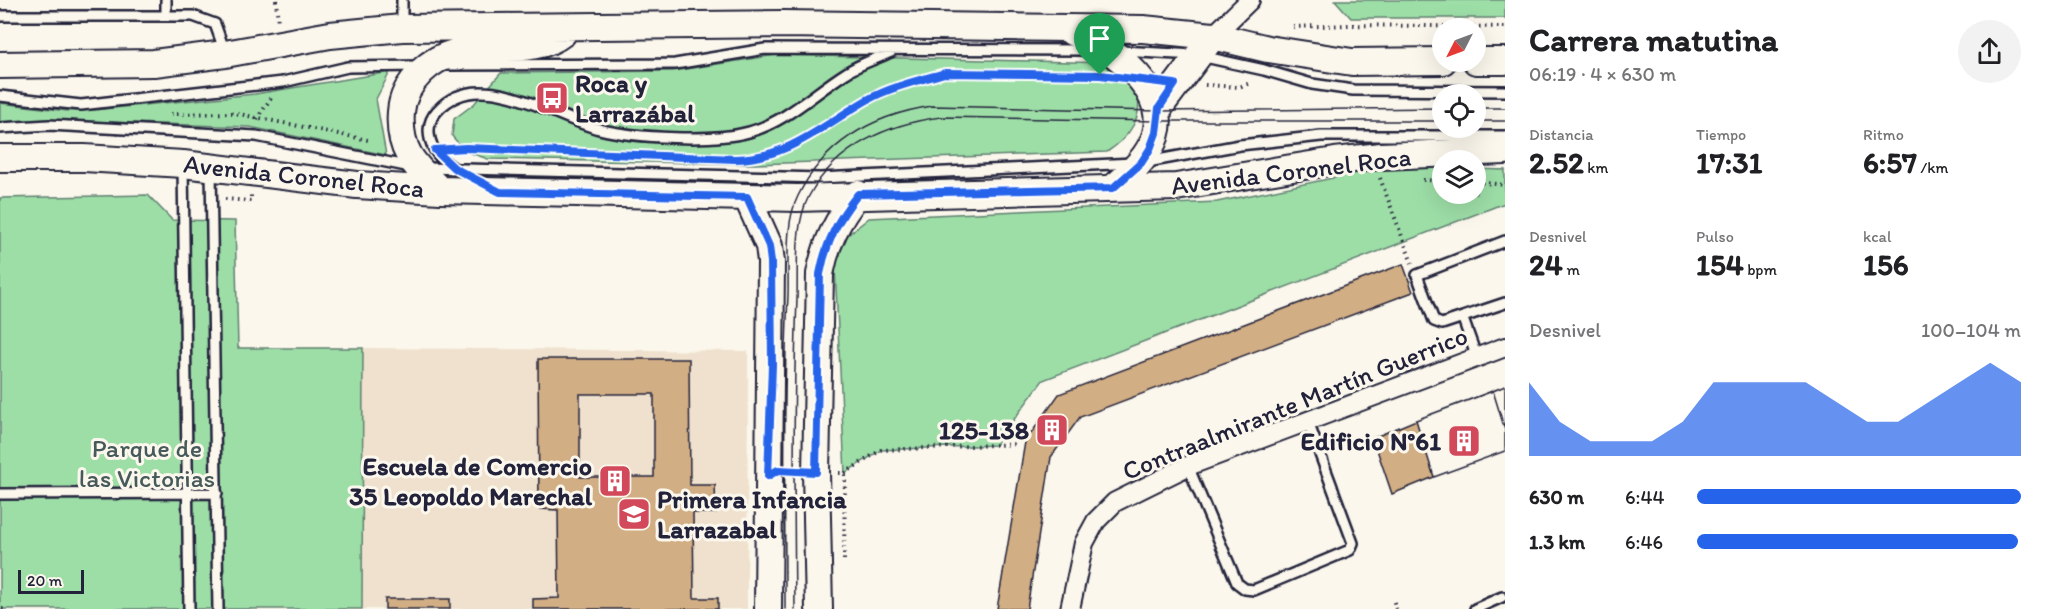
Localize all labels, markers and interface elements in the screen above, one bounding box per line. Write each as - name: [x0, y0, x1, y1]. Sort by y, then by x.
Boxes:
- pin: [1074, 13, 1125, 75]
- north arrow: [1432, 18, 1486, 72]
- map controls: [1432, 18, 1486, 204]
- text: Carrera matutina: [1529, 20, 1778, 59]
- button: share: [1958, 20, 2021, 83]
- icon: arrive: [1083, 22, 1116, 55]
- text: 06:19 · 4 × 630 m: [1529, 62, 1676, 86]
- place label: Roca y Larrazábal: [575, 67, 695, 129]
- bus stop icon: Roca y Larrazábal: [534, 80, 570, 116]
- button: locate: [1432, 84, 1486, 138]
- text: Distancia: [1529, 125, 1594, 144]
- text: Tiempo: [1696, 125, 1746, 144]
- text: Ritmo: [1863, 125, 1904, 144]
- street label: Avenida Coronel Roca: [1169, 140, 1413, 202]
- text: 2.52: [1529, 144, 1584, 181]
- text: 17:31: [1696, 144, 1762, 181]
- text: 6:57: [1863, 144, 1917, 181]
- street label: Avenida Coronel Roca: [182, 147, 426, 205]
- button: layers: [1432, 150, 1486, 204]
- text: km: [1584, 158, 1608, 177]
- text: /km: [1917, 158, 1948, 177]
- text: Desnivel: [1529, 227, 1587, 246]
- text: Pulso: [1696, 227, 1734, 246]
- text: kcal: [1863, 227, 1891, 246]
- text: 24: [1529, 246, 1563, 283]
- text: 154: [1696, 246, 1744, 283]
- text: 156: [1863, 246, 1909, 283]
- text: m: [1563, 260, 1580, 279]
- text: bpm: [1744, 260, 1777, 279]
- text: Desnivel: [1529, 318, 1601, 342]
- text: 100–104 m: [1921, 318, 2021, 342]
- street label: Contraalmirante Martín Guerrico: [1118, 319, 1472, 487]
- building icon: 125-138: [1034, 412, 1070, 448]
- place label: 125-138: [939, 414, 1029, 446]
- building icon: Edificio N°61: [1446, 423, 1482, 459]
- place label: Edificio N°61: [1301, 425, 1441, 457]
- park label: Parque de las Victorias: [79, 432, 215, 494]
- place label: Escuela de Comercio 35 Leopoldo Marechal: [349, 450, 593, 512]
- building icon: Escuela de Comercio 35 Leopoldo Marechal: [597, 463, 633, 499]
- place label: Primera Infancia Larrazabal: [657, 483, 847, 545]
- text: 630 m: [1529, 485, 1584, 509]
- text: 6:44: [1625, 485, 1665, 509]
- school or university icon: Primera Infancia Larrazabal: [616, 496, 652, 532]
- text: 1.3 km: [1529, 530, 1585, 554]
- text: 6:46: [1625, 530, 1663, 554]
- scale bar: [18, 567, 84, 594]
- text: 20 m: [27, 571, 62, 590]

